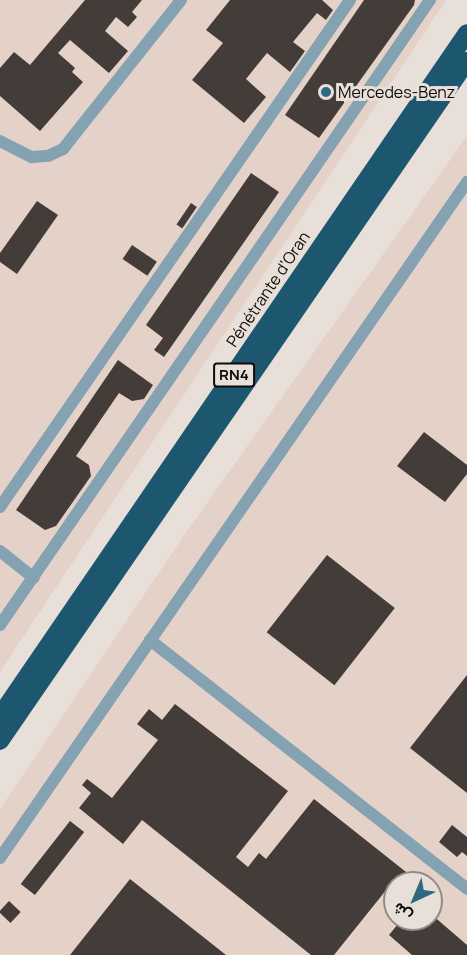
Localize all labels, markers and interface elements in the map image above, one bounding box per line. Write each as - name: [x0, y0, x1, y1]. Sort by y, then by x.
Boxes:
- place label: Mercedes-Benz: [338, 82, 455, 102]
- marker: Mercedes-Benz: [319, 85, 333, 99]
- street label: Pénétrante d'Oran: [222, 228, 314, 350]
- road number: RN4: [213, 363, 255, 387]
- north arrow: [383, 871, 443, 931]
- text: ش: [387, 898, 416, 927]

